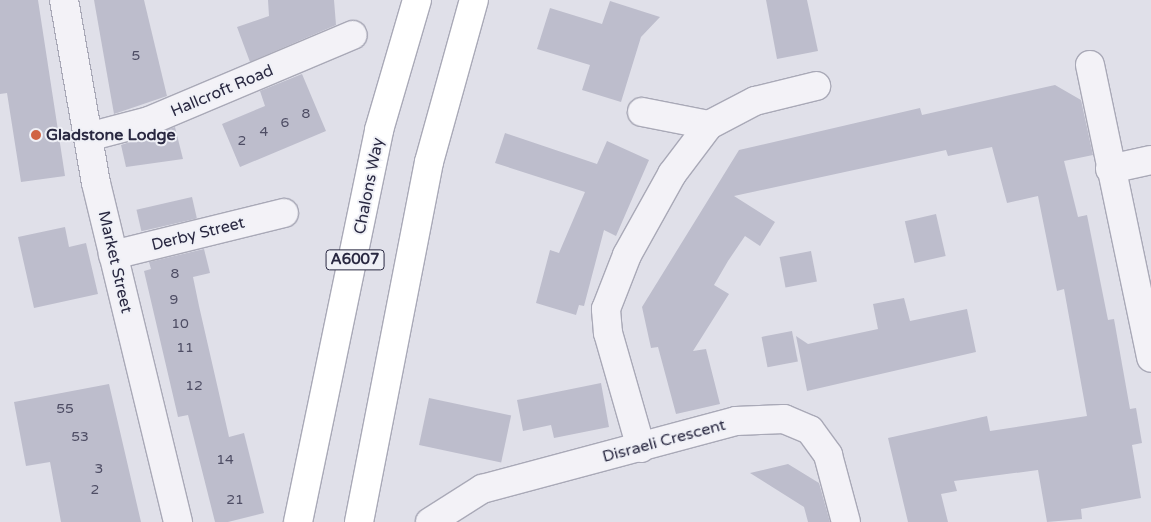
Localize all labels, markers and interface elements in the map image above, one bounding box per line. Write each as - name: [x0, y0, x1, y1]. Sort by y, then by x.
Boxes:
- house number: 5: [132, 48, 140, 64]
- street label: Hallcroft Road: [168, 61, 276, 121]
- house number: 8: [302, 106, 310, 122]
- house number: 6: [281, 115, 289, 131]
- house number: 4: [260, 124, 268, 140]
- place label: Gladstone Lodge: [46, 125, 176, 145]
- marker: Gladstone Lodge: [30, 129, 42, 141]
- house number: 2: [238, 133, 246, 149]
- street label: Chalons Way: [350, 136, 388, 236]
- street label: Market Street: [94, 209, 136, 315]
- street label: Derby Street: [149, 213, 247, 255]
- road number: A6007: [325, 248, 385, 272]
- house number: 8: [171, 266, 179, 282]
- house number: 9: [170, 292, 178, 308]
- house number: 10: [171, 316, 189, 332]
- house number: 11: [176, 340, 194, 356]
- house number: 12: [185, 378, 203, 394]
- house number: 55: [56, 401, 74, 417]
- street label: Disraeli Crescent: [600, 415, 728, 467]
- house number: 53: [71, 429, 89, 445]
- house number: 14: [216, 452, 234, 468]
- house number: 3: [95, 461, 103, 477]
- house number: 2: [91, 482, 99, 498]
- house number: 21: [226, 492, 244, 508]

